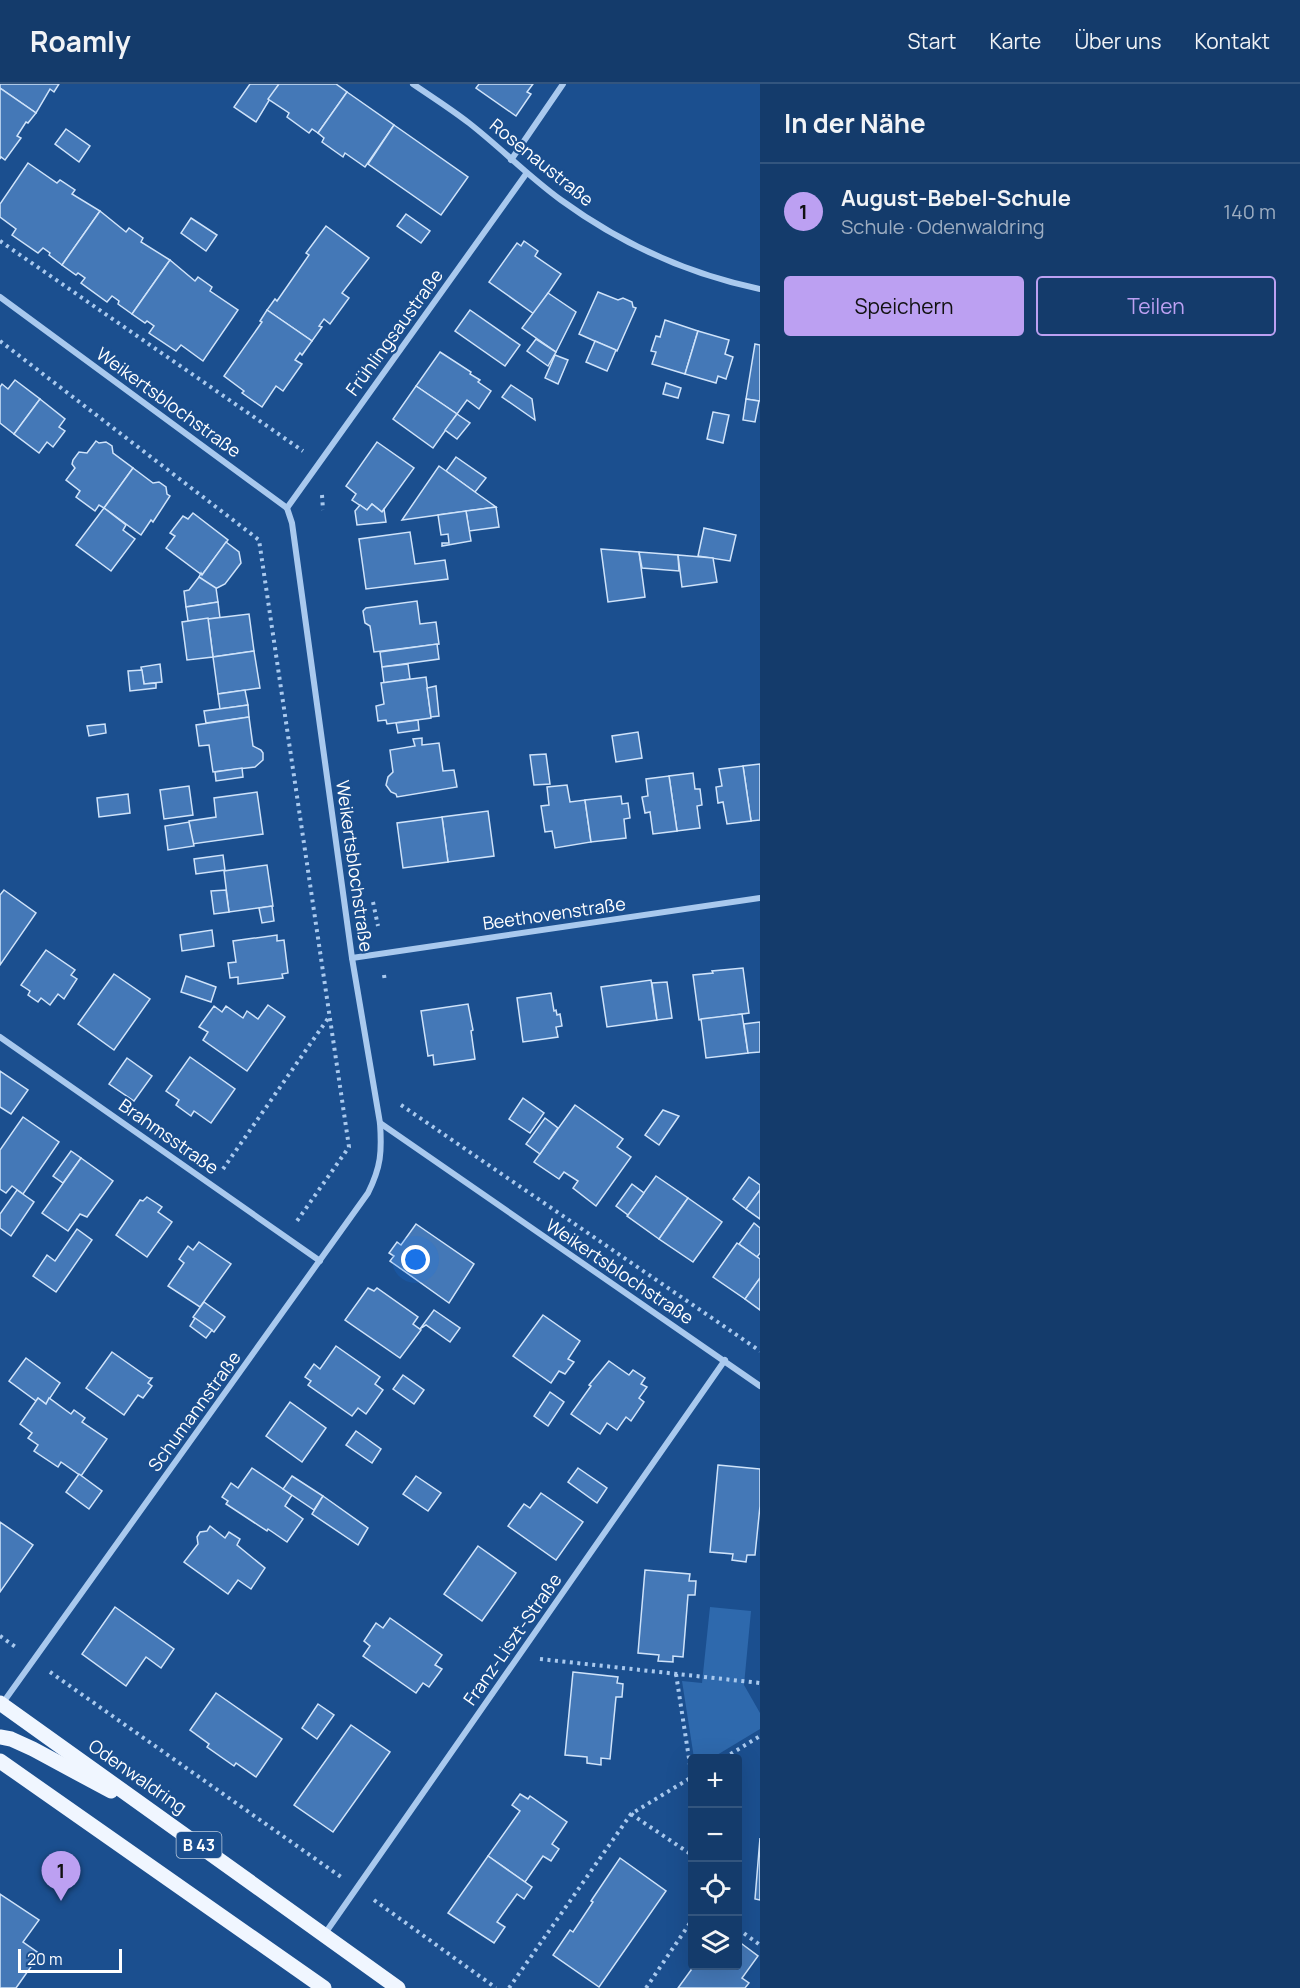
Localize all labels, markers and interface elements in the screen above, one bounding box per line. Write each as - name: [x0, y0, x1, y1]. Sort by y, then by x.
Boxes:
- text: Roamly: [30, 22, 131, 60]
- text: Start: [907, 27, 956, 55]
- text: Karte: [989, 27, 1041, 55]
- text: Über uns: [1074, 27, 1162, 55]
- text: Kontakt: [1195, 27, 1270, 55]
- text: In der Nähe: [784, 105, 926, 141]
- street label: Rosenaustraße: [485, 113, 599, 211]
- text: August-Bebel-Schule: [841, 183, 1071, 213]
- text: 1: [799, 198, 808, 225]
- text: 140 m: [1223, 198, 1276, 225]
- text: Schule · Odenwaldring: [841, 213, 1045, 240]
- street label: Frühlingsaustraße: [340, 264, 448, 400]
- button: Speichern: [784, 276, 1024, 336]
- button: Teilen: [1036, 276, 1276, 336]
- street label: Weikertsblochstraße: [92, 341, 246, 463]
- street label: Weikertsblochstraße: [331, 779, 379, 953]
- street label: Beethovenstraße: [481, 891, 627, 935]
- street label: Brahmsstraße: [114, 1093, 224, 1179]
- street label: Weikertsblochstraße: [542, 1213, 698, 1329]
- your location: [401, 1245, 430, 1274]
- street label: Schumannstraße: [142, 1346, 246, 1476]
- street label: Franz-Liszt-Straße: [457, 1568, 567, 1710]
- street label: Odenwaldring: [84, 1733, 192, 1819]
- map controls: [688, 1754, 742, 1970]
- button: +: [688, 1754, 742, 1808]
- button: −: [688, 1808, 742, 1862]
- road number: B 43: [176, 1832, 222, 1858]
- pin: 1: [42, 1852, 80, 1901]
- button: locate: [688, 1862, 742, 1916]
- button: layers: [688, 1916, 742, 1970]
- scale bar: [18, 1946, 122, 1974]
- text: 20 m: [27, 1948, 63, 1970]

